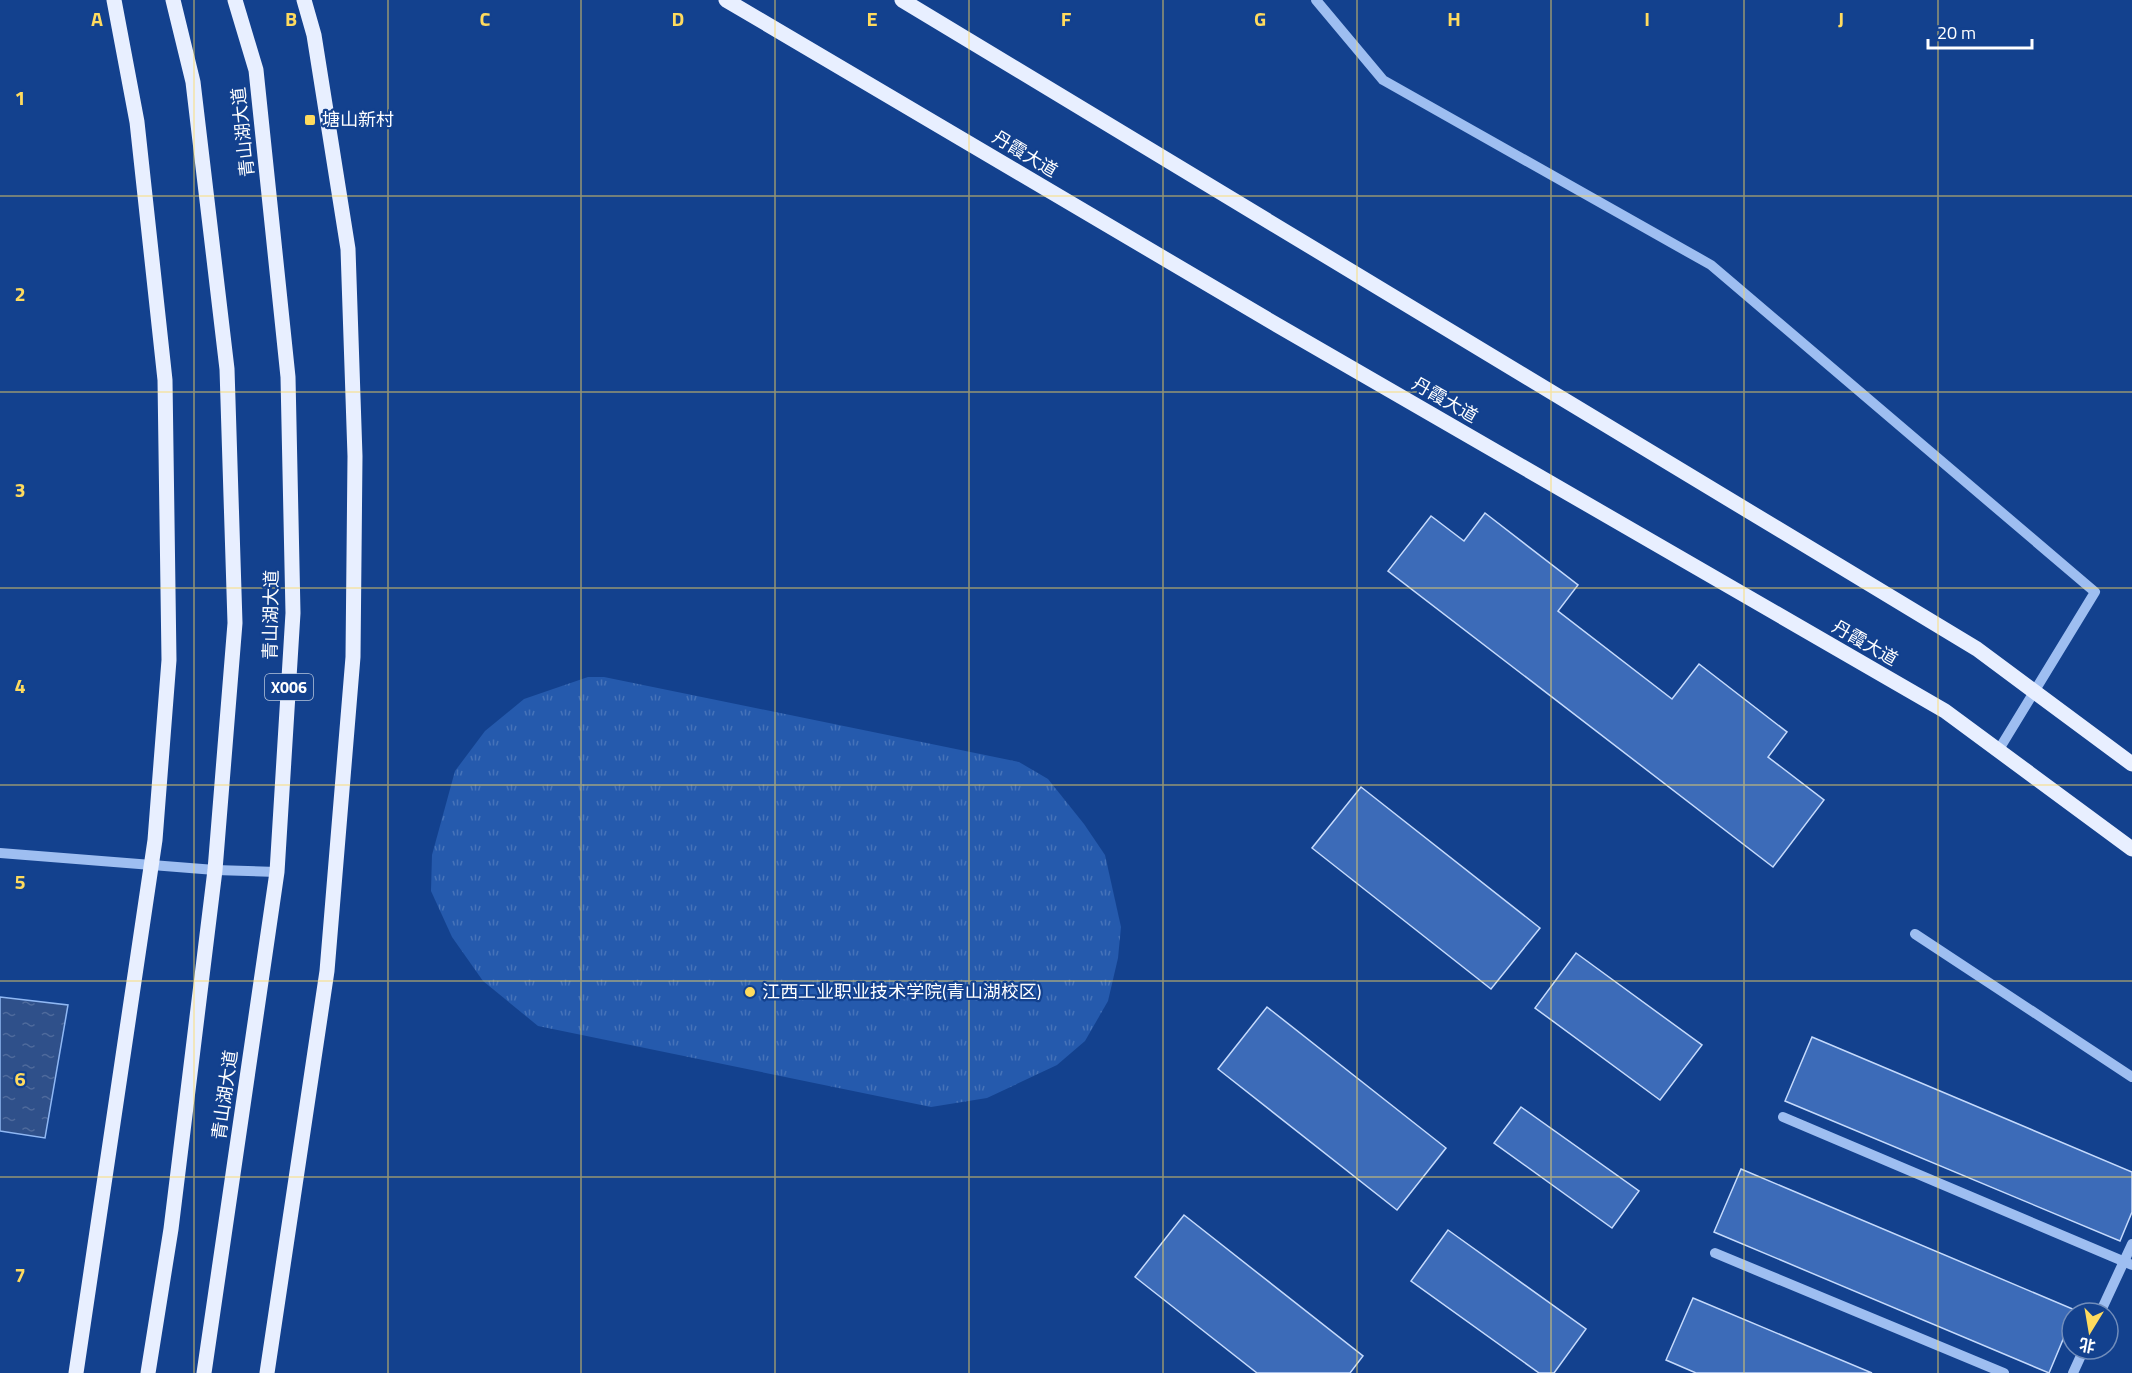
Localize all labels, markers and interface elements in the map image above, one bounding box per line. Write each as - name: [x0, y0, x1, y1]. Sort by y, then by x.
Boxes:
- text: A: [91, 3, 103, 34]
- text: B: [285, 3, 297, 34]
- text: C: [480, 3, 491, 34]
- text: D: [672, 3, 684, 34]
- text: E: [866, 3, 878, 34]
- text: F: [1061, 3, 1072, 34]
- text: G: [1254, 3, 1266, 34]
- text: H: [1447, 3, 1461, 34]
- text: I: [1644, 3, 1650, 34]
- text: J: [1838, 3, 1844, 34]
- scale bar: [1928, 12, 2032, 50]
- text: 20 m: [1937, 19, 1976, 46]
- text: 1: [14, 82, 26, 113]
- street label: 青山湖大道: [224, 86, 261, 178]
- place label: 塘山新村: [322, 106, 394, 133]
- marker: 塘山新村: [303, 113, 317, 127]
- street label: 丹霞大道: [987, 123, 1063, 184]
- text: 2: [14, 278, 26, 309]
- street label: 丹霞大道: [1407, 370, 1483, 429]
- text: 3: [14, 474, 26, 505]
- street label: 青山湖大道: [256, 570, 285, 660]
- street label: 丹霞大道: [1827, 613, 1903, 672]
- text: 4: [14, 670, 26, 701]
- road number: X006: [265, 674, 313, 700]
- text: 5: [14, 866, 26, 897]
- place label: 江西工业职业技术学院(青山湖校区): [762, 978, 1042, 1005]
- marker: 江西工业职业技术学院(青山湖校区): [743, 985, 757, 999]
- street label: 青山湖大道: [205, 1048, 244, 1141]
- text: 6: [14, 1063, 26, 1094]
- text: 7: [14, 1259, 26, 1290]
- north arrow: [2060, 1301, 2120, 1361]
- text: 北: [2077, 1332, 2097, 1359]

